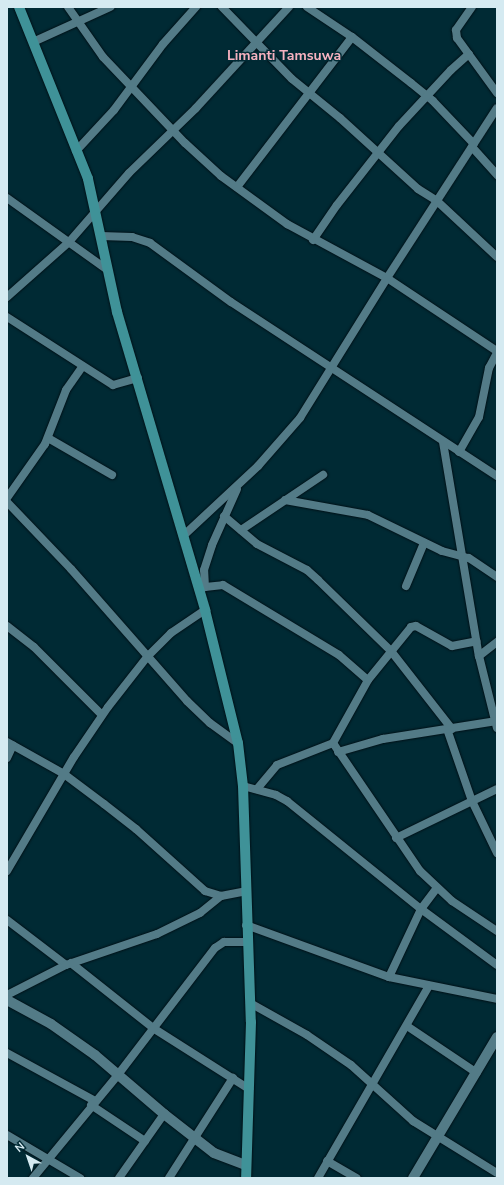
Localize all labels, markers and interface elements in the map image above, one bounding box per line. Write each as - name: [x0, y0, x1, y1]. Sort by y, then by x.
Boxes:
- district label: Limanti Tamsuwa: [227, 48, 341, 64]
- north arrow: [8, 1137, 48, 1177]
- text: N: [12, 1139, 28, 1156]

